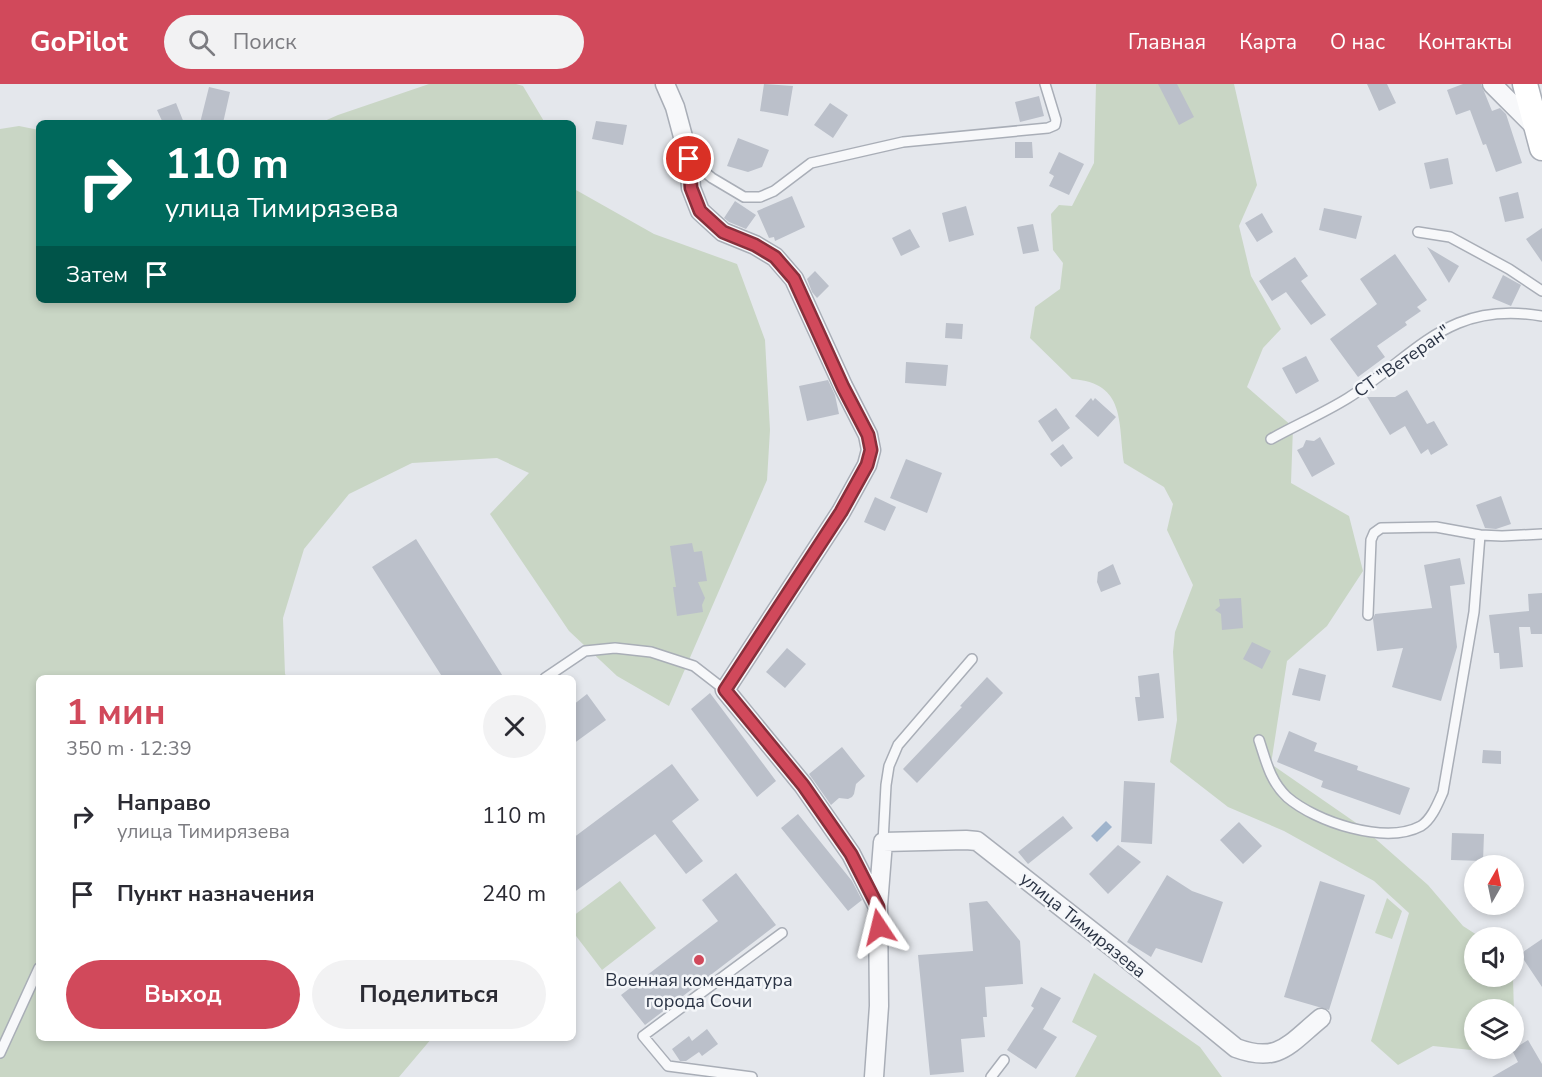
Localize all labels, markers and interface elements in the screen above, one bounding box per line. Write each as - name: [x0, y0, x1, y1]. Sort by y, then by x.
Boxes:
- search box: [164, 15, 584, 69]
- text: GoPilot: [30, 23, 128, 61]
- icon: search: [185, 26, 218, 59]
- text: Поиск: [233, 27, 297, 57]
- text: Главная: [1128, 28, 1206, 56]
- text: Карта: [1239, 28, 1297, 56]
- text: О нас: [1330, 28, 1385, 56]
- text: Контакты: [1418, 28, 1512, 56]
- pin: [663, 133, 714, 184]
- text: 110 m: [165, 136, 289, 193]
- icon: arrive: [672, 142, 705, 175]
- icon: right: [66, 144, 144, 222]
- text: улица Тимирязева: [165, 190, 399, 227]
- icon: arrive: [140, 258, 173, 291]
- text: Затем: [66, 260, 128, 290]
- street label: СТ "Ветеран": [1349, 319, 1455, 403]
- text: 1 мин: [66, 688, 166, 737]
- button: close: [483, 695, 546, 758]
- text: 350 m · 12:39: [66, 735, 192, 762]
- text: Направо: [117, 788, 211, 818]
- icon: right: [66, 800, 99, 833]
- text: 110 m: [482, 801, 546, 831]
- text: улица Тимирязева: [117, 818, 290, 845]
- north arrow: [1464, 855, 1524, 915]
- map controls: [1464, 855, 1524, 1059]
- street label: улица Тимирязева: [1015, 867, 1151, 983]
- icon: arrive: [66, 878, 99, 911]
- text: Пункт назначения: [117, 879, 315, 909]
- text: 240 m: [482, 879, 546, 909]
- position arrow: [847, 895, 911, 959]
- button: sound: [1464, 927, 1524, 987]
- marker: Военная комендатура города Сочи: [692, 953, 706, 967]
- button: Выход: [66, 960, 300, 1029]
- button: Поделиться: [312, 960, 546, 1029]
- place label: Военная комендатура города Сочи: [605, 968, 793, 1013]
- button: layers: [1464, 999, 1524, 1059]

